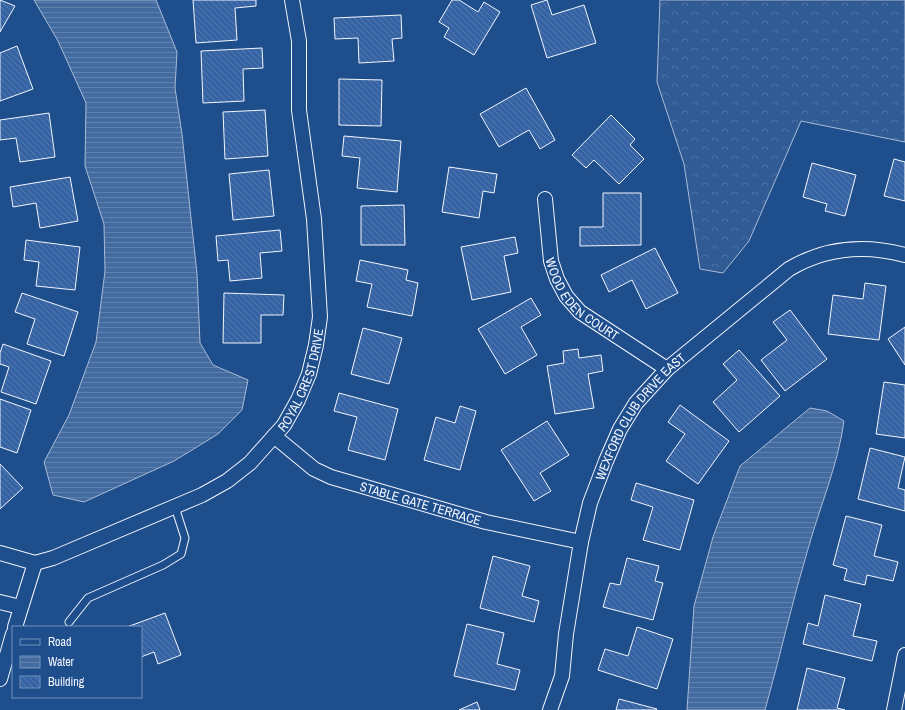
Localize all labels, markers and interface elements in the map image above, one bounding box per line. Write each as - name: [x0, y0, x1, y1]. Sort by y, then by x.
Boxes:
- street label: WOOD EDEN COURT: [542, 255, 623, 344]
- street label: ROYAL CREST DRIVE: [274, 327, 327, 435]
- street label: WEXFORD CLUB DRIVE EAST: [591, 349, 689, 482]
- street label: STABLE GATE TERRACE: [358, 477, 483, 529]
- legend: [12, 626, 142, 698]
- text: Road: [48, 634, 72, 650]
- text: Water: [48, 654, 75, 670]
- text: Building: [48, 674, 85, 690]

